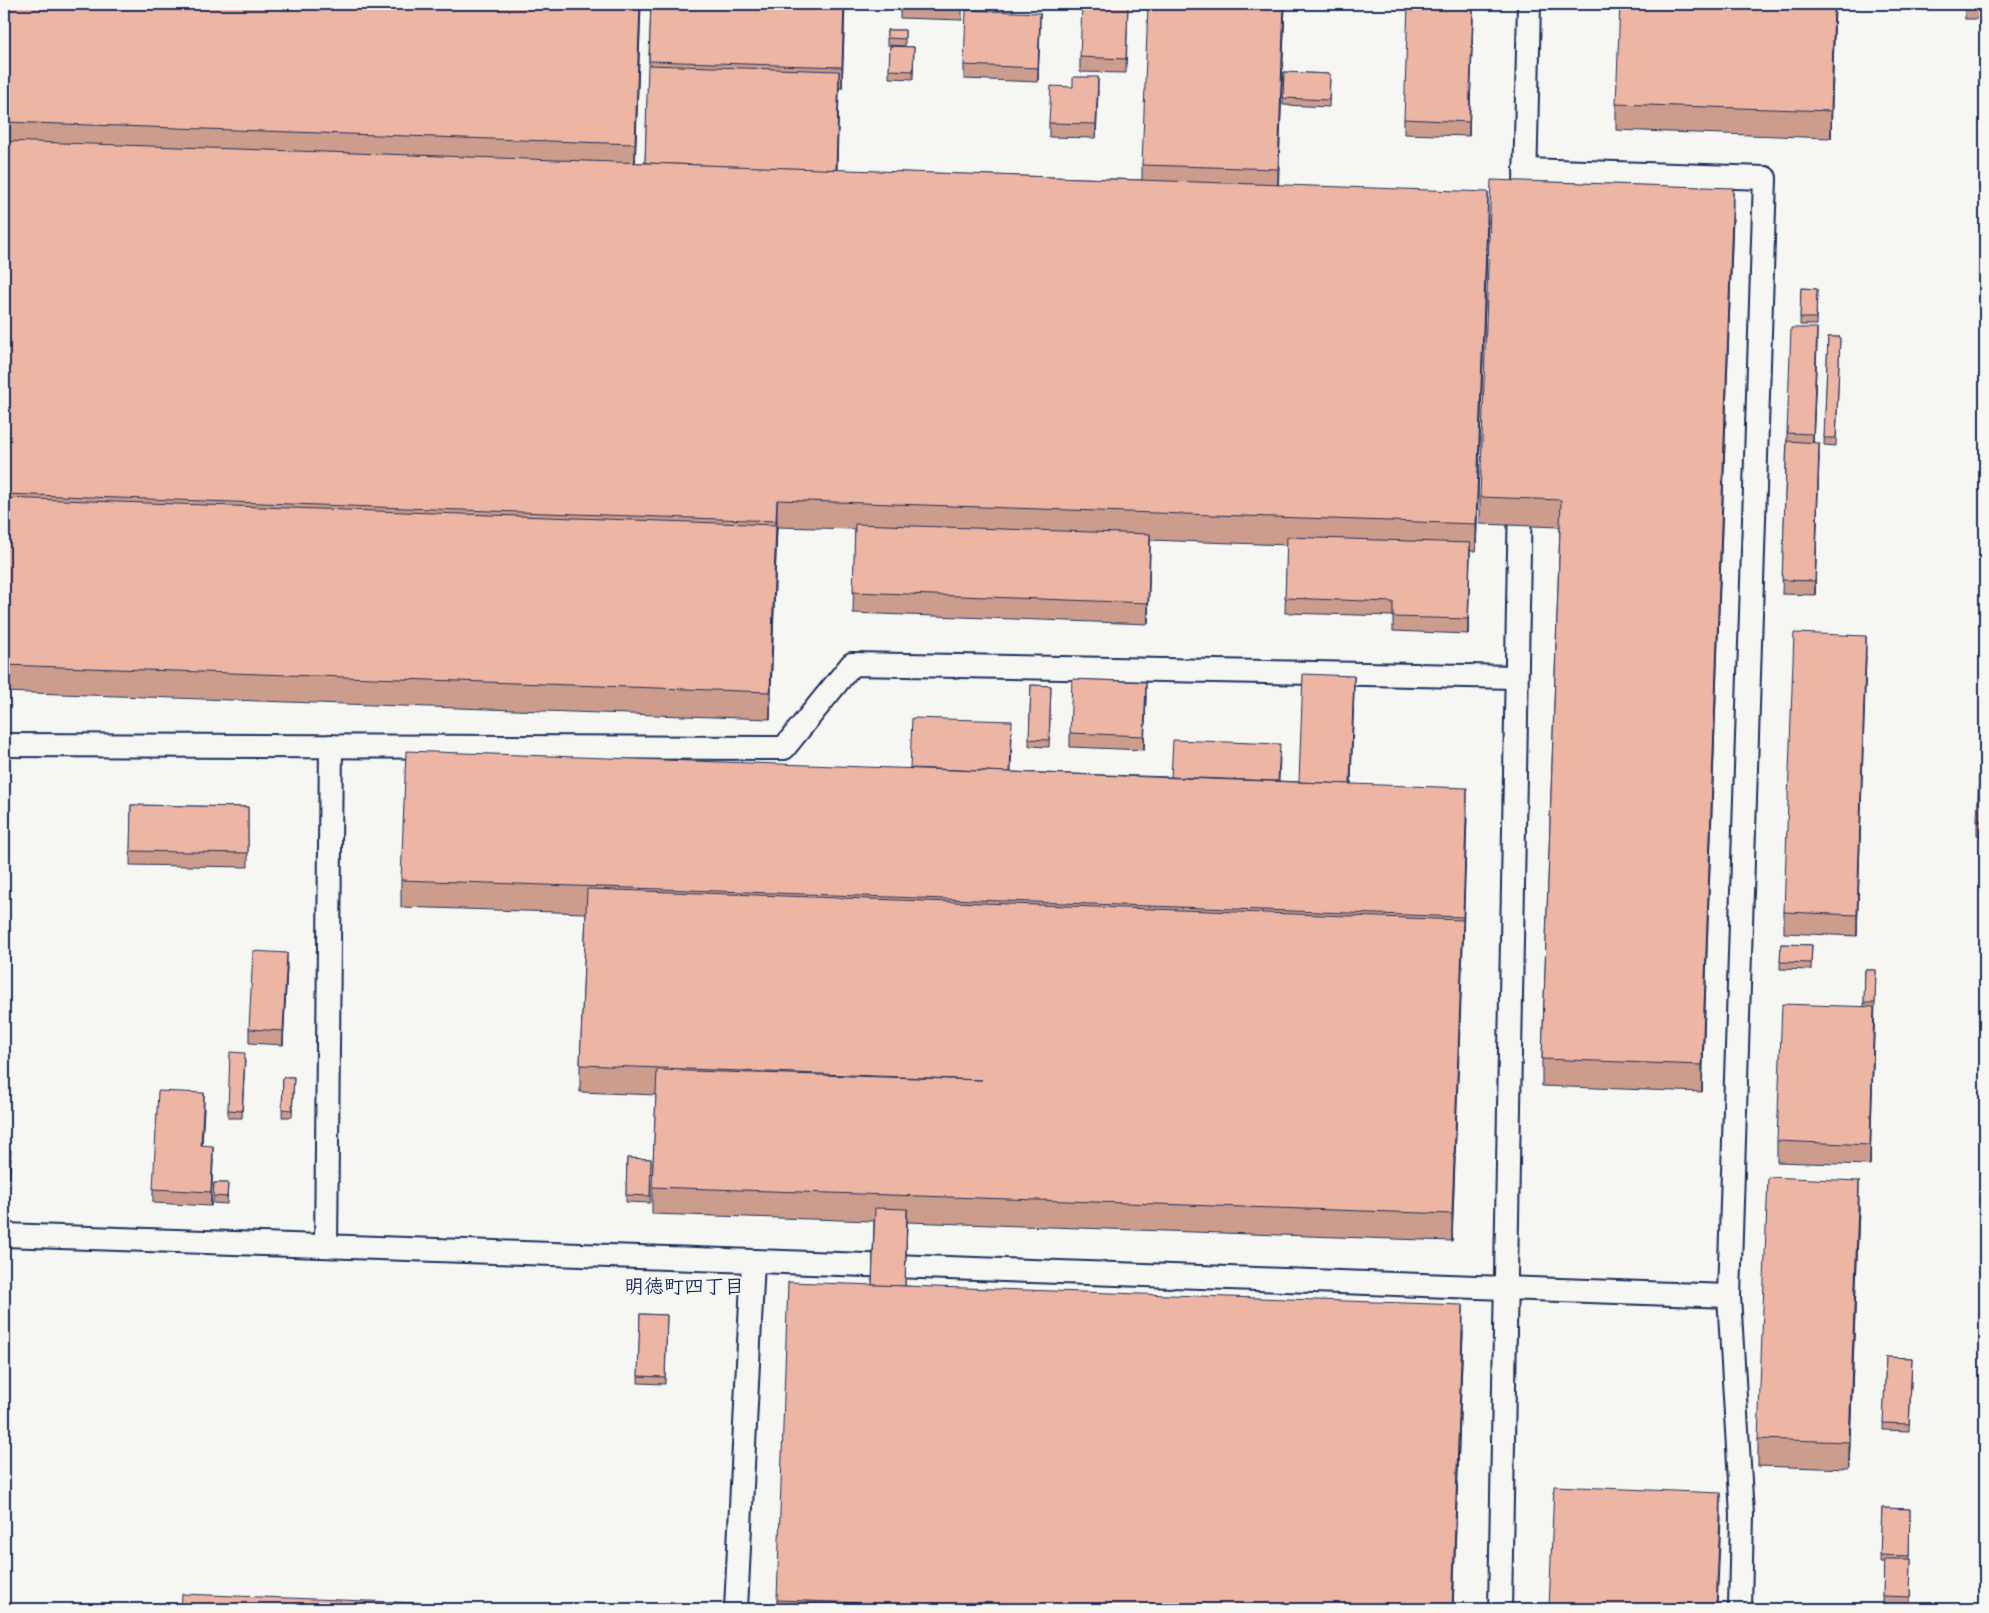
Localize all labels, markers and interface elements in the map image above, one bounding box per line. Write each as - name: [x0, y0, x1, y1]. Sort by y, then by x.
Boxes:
- district label: 明徳町四丁目: [624, 1269, 744, 1304]

